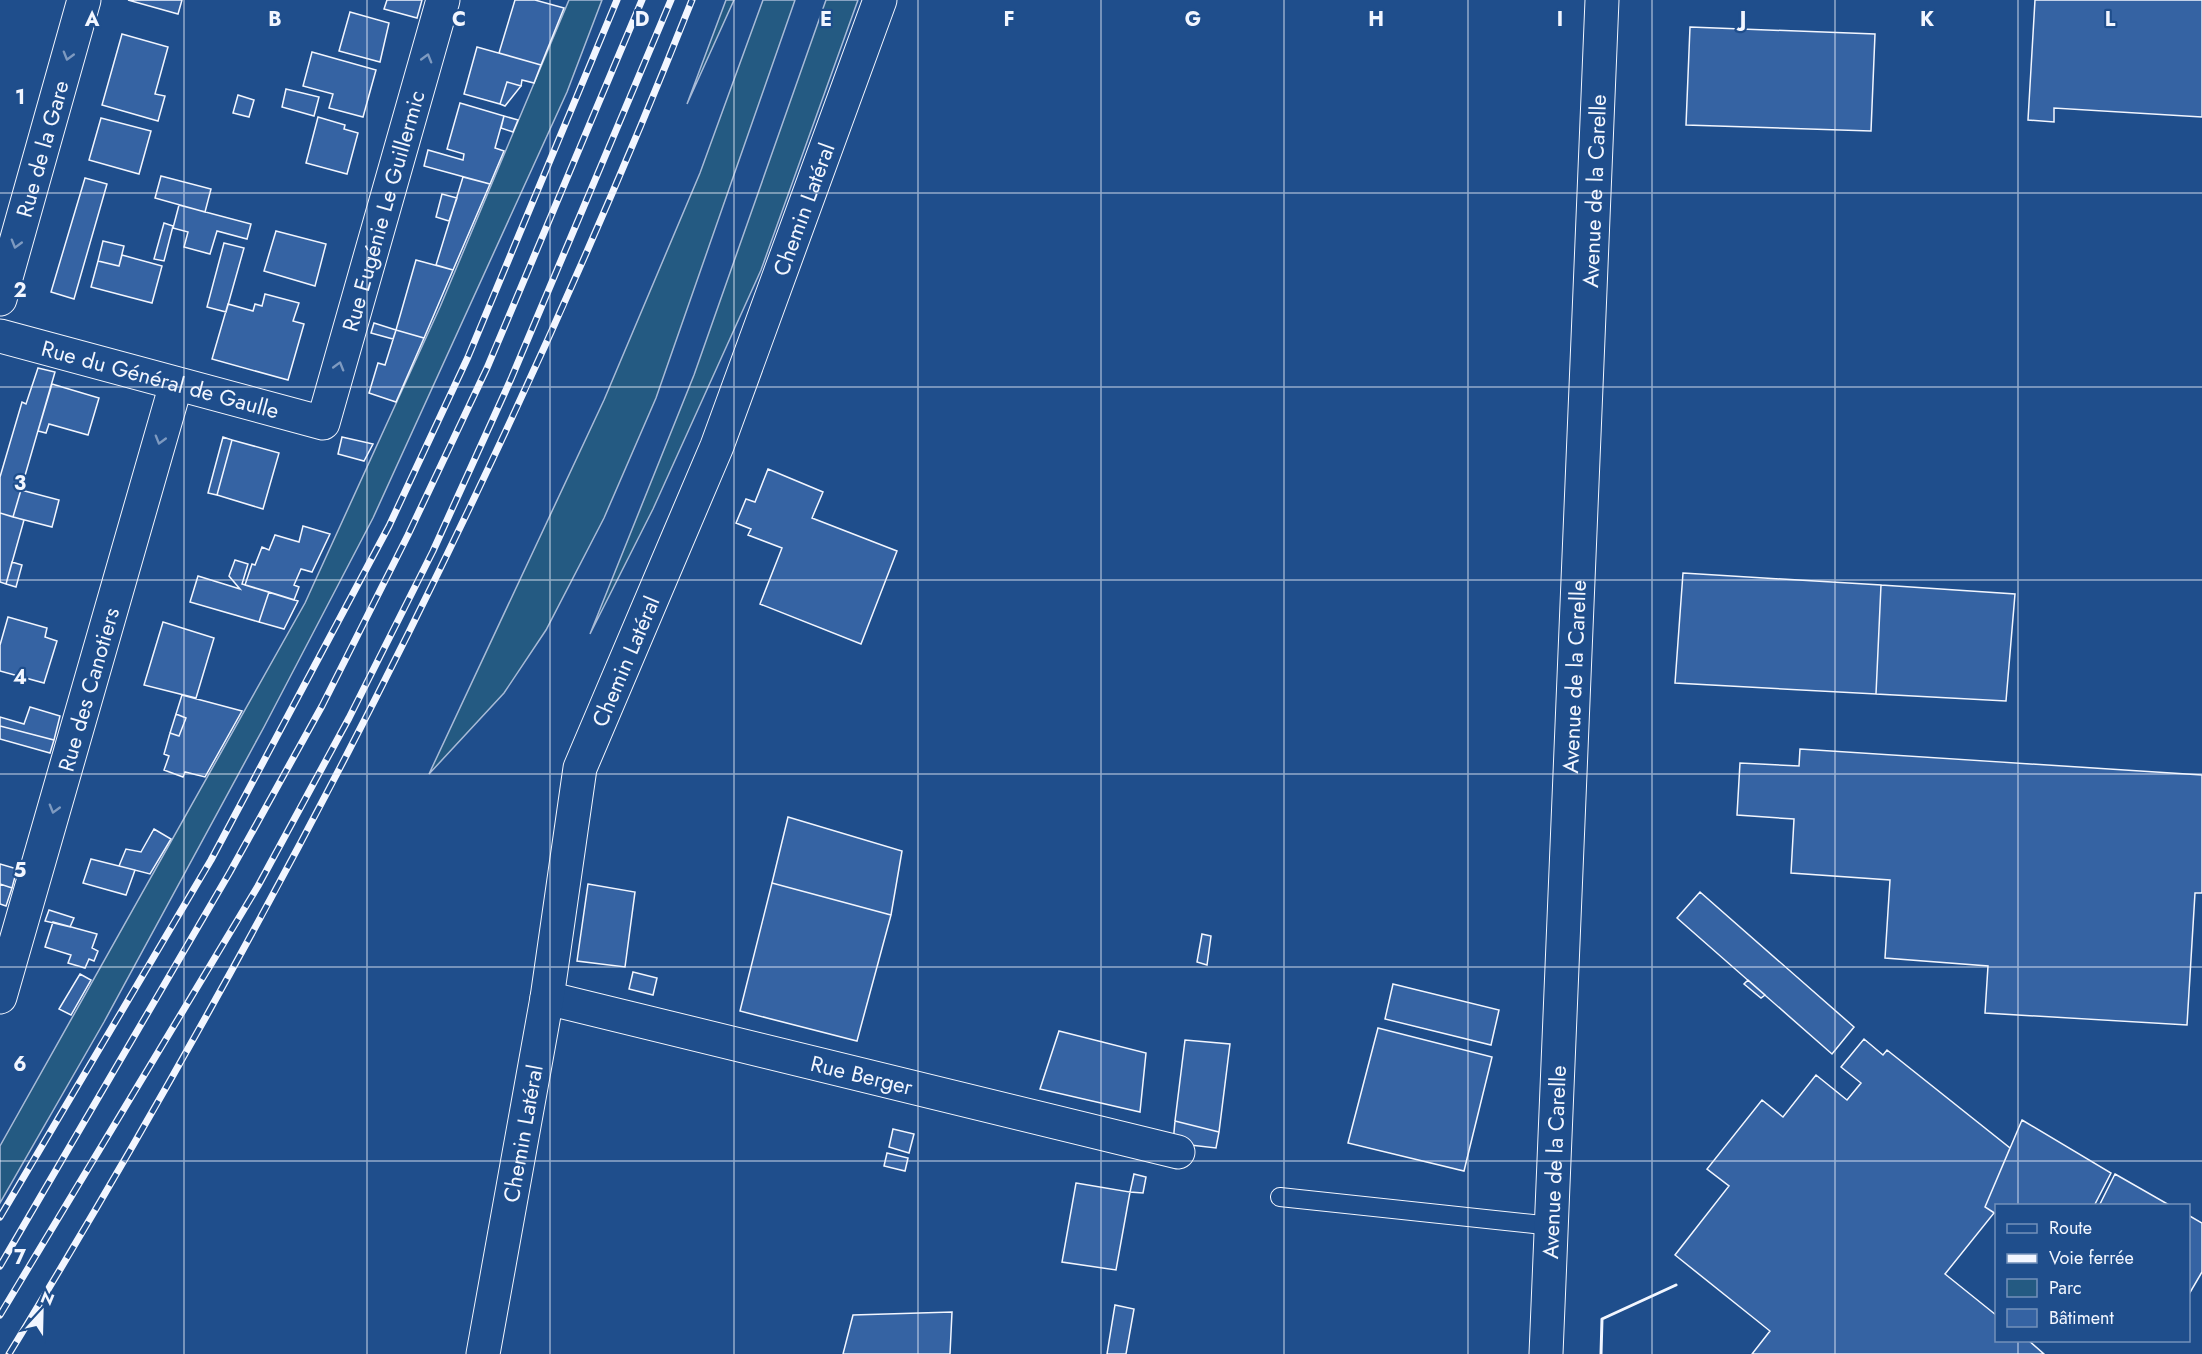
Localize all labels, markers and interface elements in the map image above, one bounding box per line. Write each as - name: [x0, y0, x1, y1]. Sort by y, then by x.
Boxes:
- text: A: [84, 5, 100, 34]
- text: B: [268, 5, 282, 34]
- text: C: [452, 5, 466, 34]
- text: D: [635, 5, 649, 34]
- text: E: [820, 5, 832, 34]
- text: F: [1003, 5, 1015, 34]
- text: G: [1185, 5, 1201, 34]
- text: H: [1368, 5, 1384, 34]
- text: I: [1557, 5, 1563, 34]
- text: J: [1736, 5, 1746, 34]
- text: K: [1920, 5, 1934, 34]
- text: L: [2105, 5, 2116, 34]
- one-way arrow: [63, 51, 76, 61]
- one-way arrow: [420, 53, 432, 64]
- street label: Rue de la Gare: [8, 77, 77, 221]
- text: 1: [15, 83, 25, 112]
- street label: Rue Eugénie Le Guillermic: [334, 87, 433, 335]
- street label: Avenue de la Carelle: [1574, 94, 1614, 288]
- street label: Chemin Latéral: [765, 138, 842, 280]
- one-way arrow: [10, 239, 23, 249]
- text: 2: [13, 276, 27, 305]
- street label: Rue du Général de Gaulle: [38, 332, 283, 426]
- one-way arrow: [332, 361, 344, 372]
- one-way arrow: [155, 434, 167, 445]
- text: 3: [14, 469, 26, 498]
- street label: Avenue de la Carelle: [1554, 579, 1594, 774]
- street label: Chemin Latéral: [583, 591, 667, 732]
- street label: Rue des Canotiers: [50, 604, 127, 775]
- text: 4: [13, 663, 27, 692]
- one-way arrow: [49, 803, 61, 814]
- text: 5: [14, 856, 27, 885]
- street label: Rue Berger: [807, 1047, 917, 1103]
- text: 6: [13, 1050, 27, 1079]
- street label: Chemin Latéral: [495, 1062, 551, 1205]
- street label: Avenue de la Carelle: [1534, 1065, 1574, 1260]
- legend: [1995, 1204, 2190, 1342]
- text: Route: [2049, 1215, 2092, 1241]
- text: 7: [14, 1243, 27, 1272]
- text: Voie ferrée: [2049, 1245, 2134, 1271]
- text: Parc: [2049, 1275, 2082, 1301]
- north arrow: [12, 1282, 72, 1342]
- text: N: [37, 1286, 58, 1312]
- text: Bâtiment: [2049, 1305, 2115, 1331]

